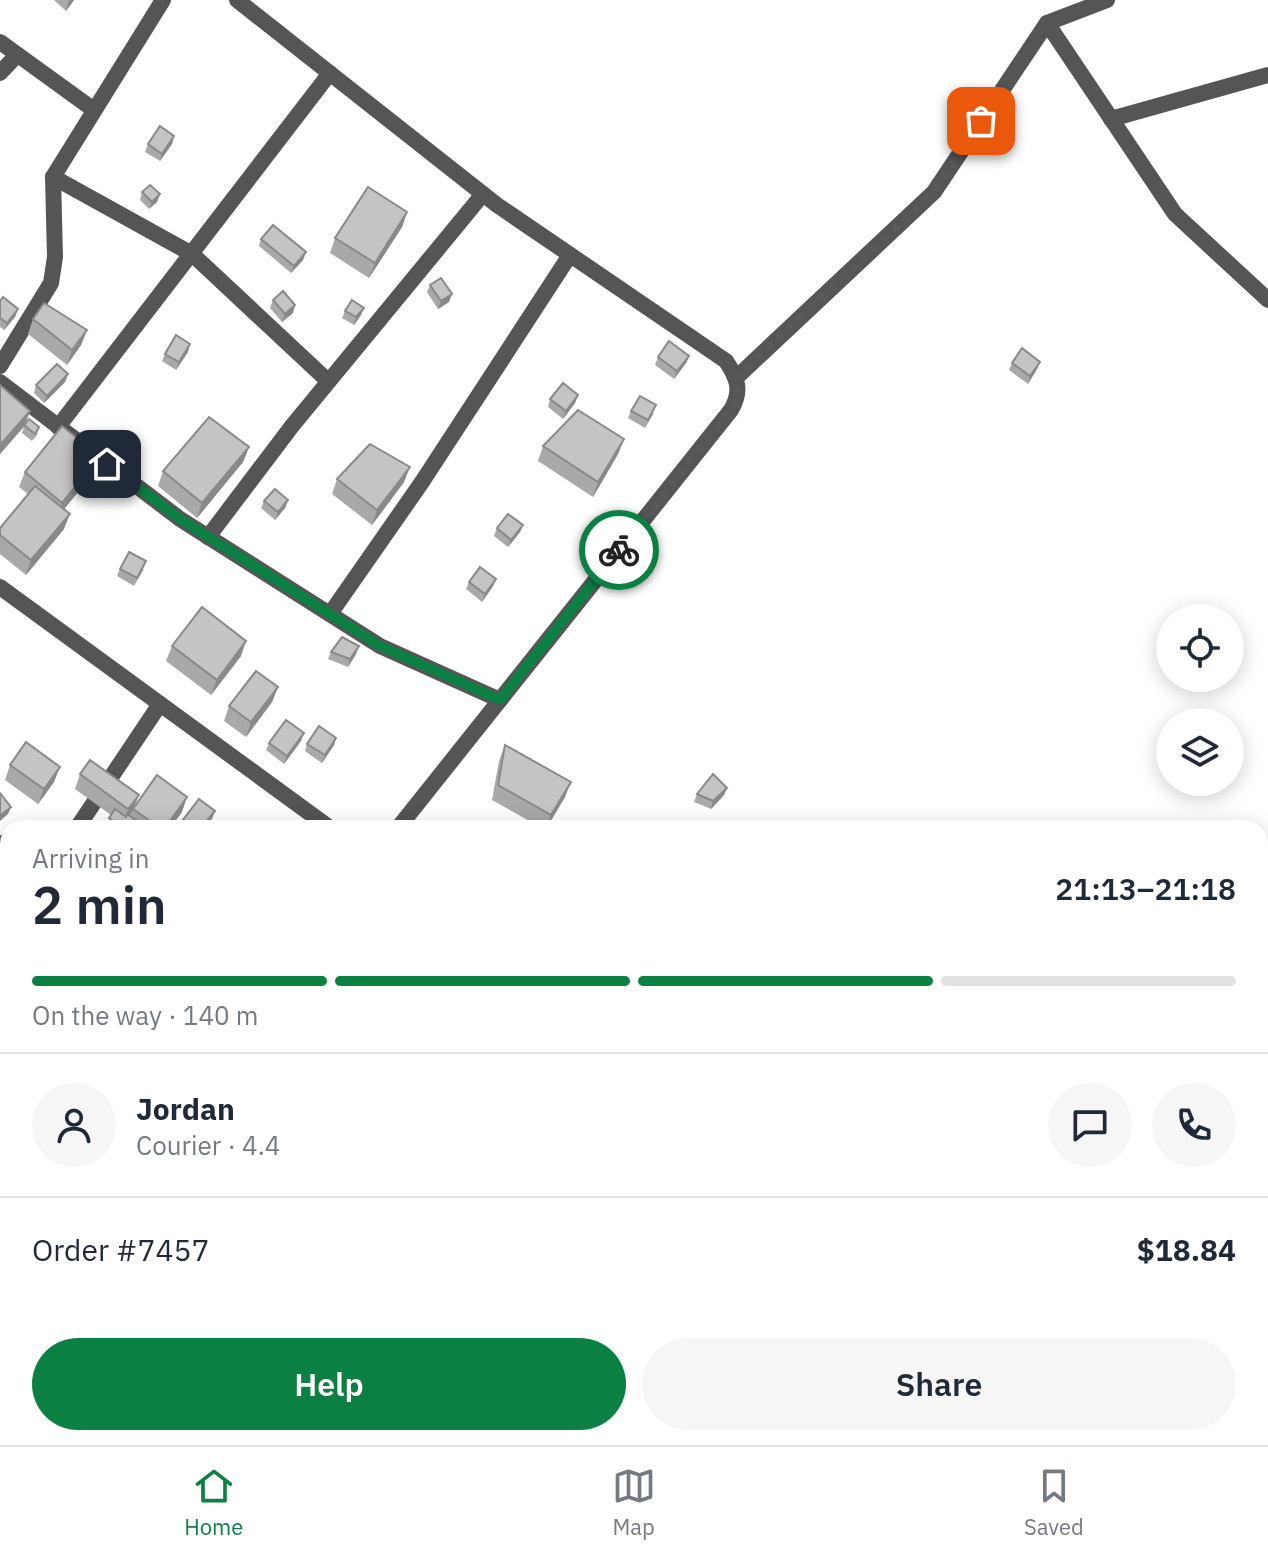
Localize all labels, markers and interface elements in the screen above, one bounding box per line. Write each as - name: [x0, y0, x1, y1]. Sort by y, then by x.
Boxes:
- pin: [947, 87, 1015, 155]
- icon: bag: [959, 99, 1003, 143]
- pin: [73, 430, 141, 498]
- icon: home: [85, 442, 129, 486]
- courier: [579, 510, 659, 590]
- icon: bike: [597, 528, 641, 572]
- map controls: [1156, 604, 1244, 796]
- button: locate: [1156, 604, 1244, 692]
- button: layers: [1156, 708, 1244, 796]
- text: Arriving in: [32, 841, 149, 875]
- text: 21:13–21:18: [1055, 869, 1236, 908]
- text: 2 min: [32, 871, 167, 938]
- text: On the way · 140 m: [32, 998, 258, 1032]
- button: person: [32, 1083, 116, 1167]
- button: chat: [1048, 1083, 1132, 1167]
- button: phone: [1152, 1083, 1236, 1167]
- text: Jordan: [136, 1089, 235, 1128]
- text: Courier · 4.4: [136, 1128, 280, 1162]
- text: Order #7457: [32, 1230, 209, 1269]
- text: $18.84: [1137, 1230, 1236, 1269]
- button: Help: [32, 1338, 626, 1430]
- button: Share: [642, 1338, 1236, 1430]
- tab: Home: [184, 1464, 243, 1541]
- tab: Map: [612, 1464, 656, 1541]
- tab: Saved: [1024, 1464, 1084, 1541]

